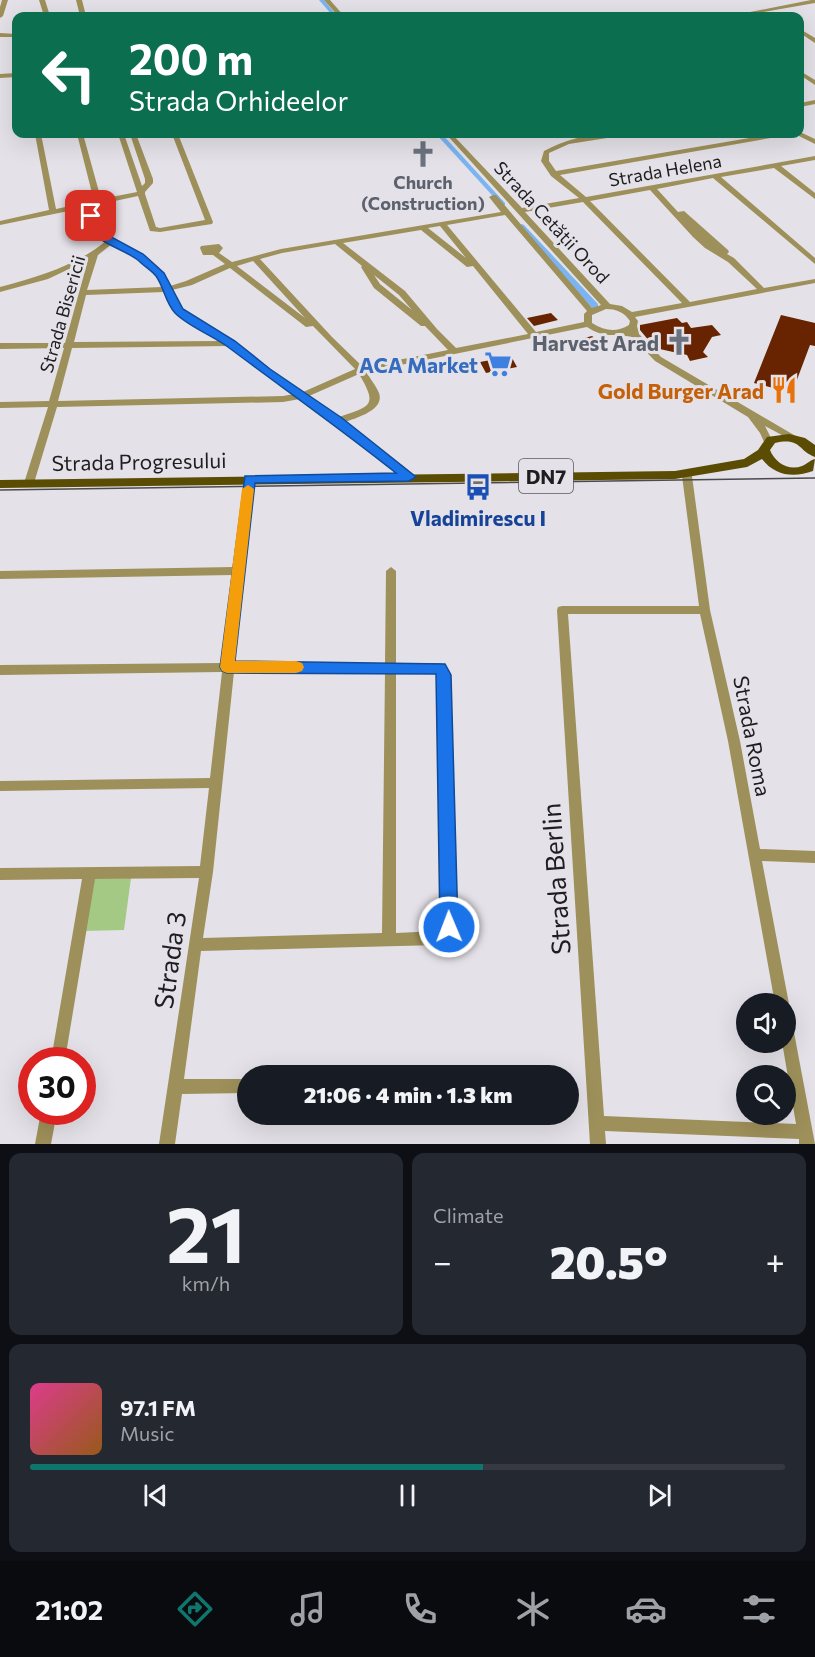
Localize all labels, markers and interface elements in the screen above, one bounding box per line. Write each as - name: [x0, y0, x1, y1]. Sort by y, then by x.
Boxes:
- text: 200 m: [129, 32, 253, 84]
- icon: left: [30, 36, 108, 114]
- text: Strada Orhideelor: [129, 84, 348, 117]
- church icon: Church (Construction): [408, 139, 438, 169]
- street label: Strada Helena: [607, 149, 723, 191]
- street label: Strada Cetății Orod: [489, 156, 614, 288]
- place label: Church (Construction): [361, 171, 485, 214]
- pin: [65, 190, 116, 241]
- icon: arrive: [74, 199, 107, 232]
- street label: Strada Bisericii: [35, 253, 89, 375]
- church icon: Harvest Arad: [664, 327, 694, 357]
- place label: Harvest Arad: [532, 330, 659, 355]
- supermarket icon: ACA Market: [483, 349, 513, 379]
- place label: ACA Market: [359, 352, 478, 377]
- restaurant icon: Gold Burger Arad: [769, 375, 799, 405]
- place label: Gold Burger Arad: [598, 378, 764, 403]
- street label: Strada Progresului: [51, 447, 227, 475]
- road number: DN7: [519, 459, 573, 493]
- bus stop icon: Vladimirescu I: [463, 472, 493, 502]
- place label: Vladimirescu I: [410, 505, 546, 530]
- street label: Strada Roma: [729, 674, 777, 798]
- street label: Strada Berlin: [534, 802, 576, 956]
- position arrow: [417, 895, 481, 959]
- street label: Strada 3: [147, 909, 191, 1011]
- map controls: [736, 993, 796, 1125]
- button: sound: [736, 993, 796, 1053]
- speed limit sign: 30: [18, 1047, 96, 1125]
- button: search: [736, 1065, 796, 1125]
- text: 21:06 · 4 min · 1.3 km: [304, 1081, 512, 1108]
- text: 21: [166, 1184, 246, 1279]
- text: Climate: [433, 1203, 503, 1227]
- text: 20.5°: [550, 1233, 668, 1288]
- text: −: [433, 1240, 452, 1281]
- text: +: [766, 1240, 785, 1281]
- text: km/h: [182, 1271, 230, 1295]
- text: 97.1 FM: [120, 1394, 196, 1421]
- text: Music: [120, 1421, 174, 1445]
- icon: previous: [139, 1479, 172, 1512]
- icon: pause: [391, 1479, 424, 1512]
- icon: next: [643, 1479, 676, 1512]
- icon: directions: [174, 1588, 216, 1630]
- icon: music: [287, 1588, 329, 1630]
- icon: phone: [399, 1588, 441, 1630]
- icon: climate: [512, 1588, 554, 1630]
- icon: car: [625, 1588, 667, 1630]
- icon: filters: [738, 1588, 780, 1630]
- text: 21:02: [35, 1593, 103, 1626]

